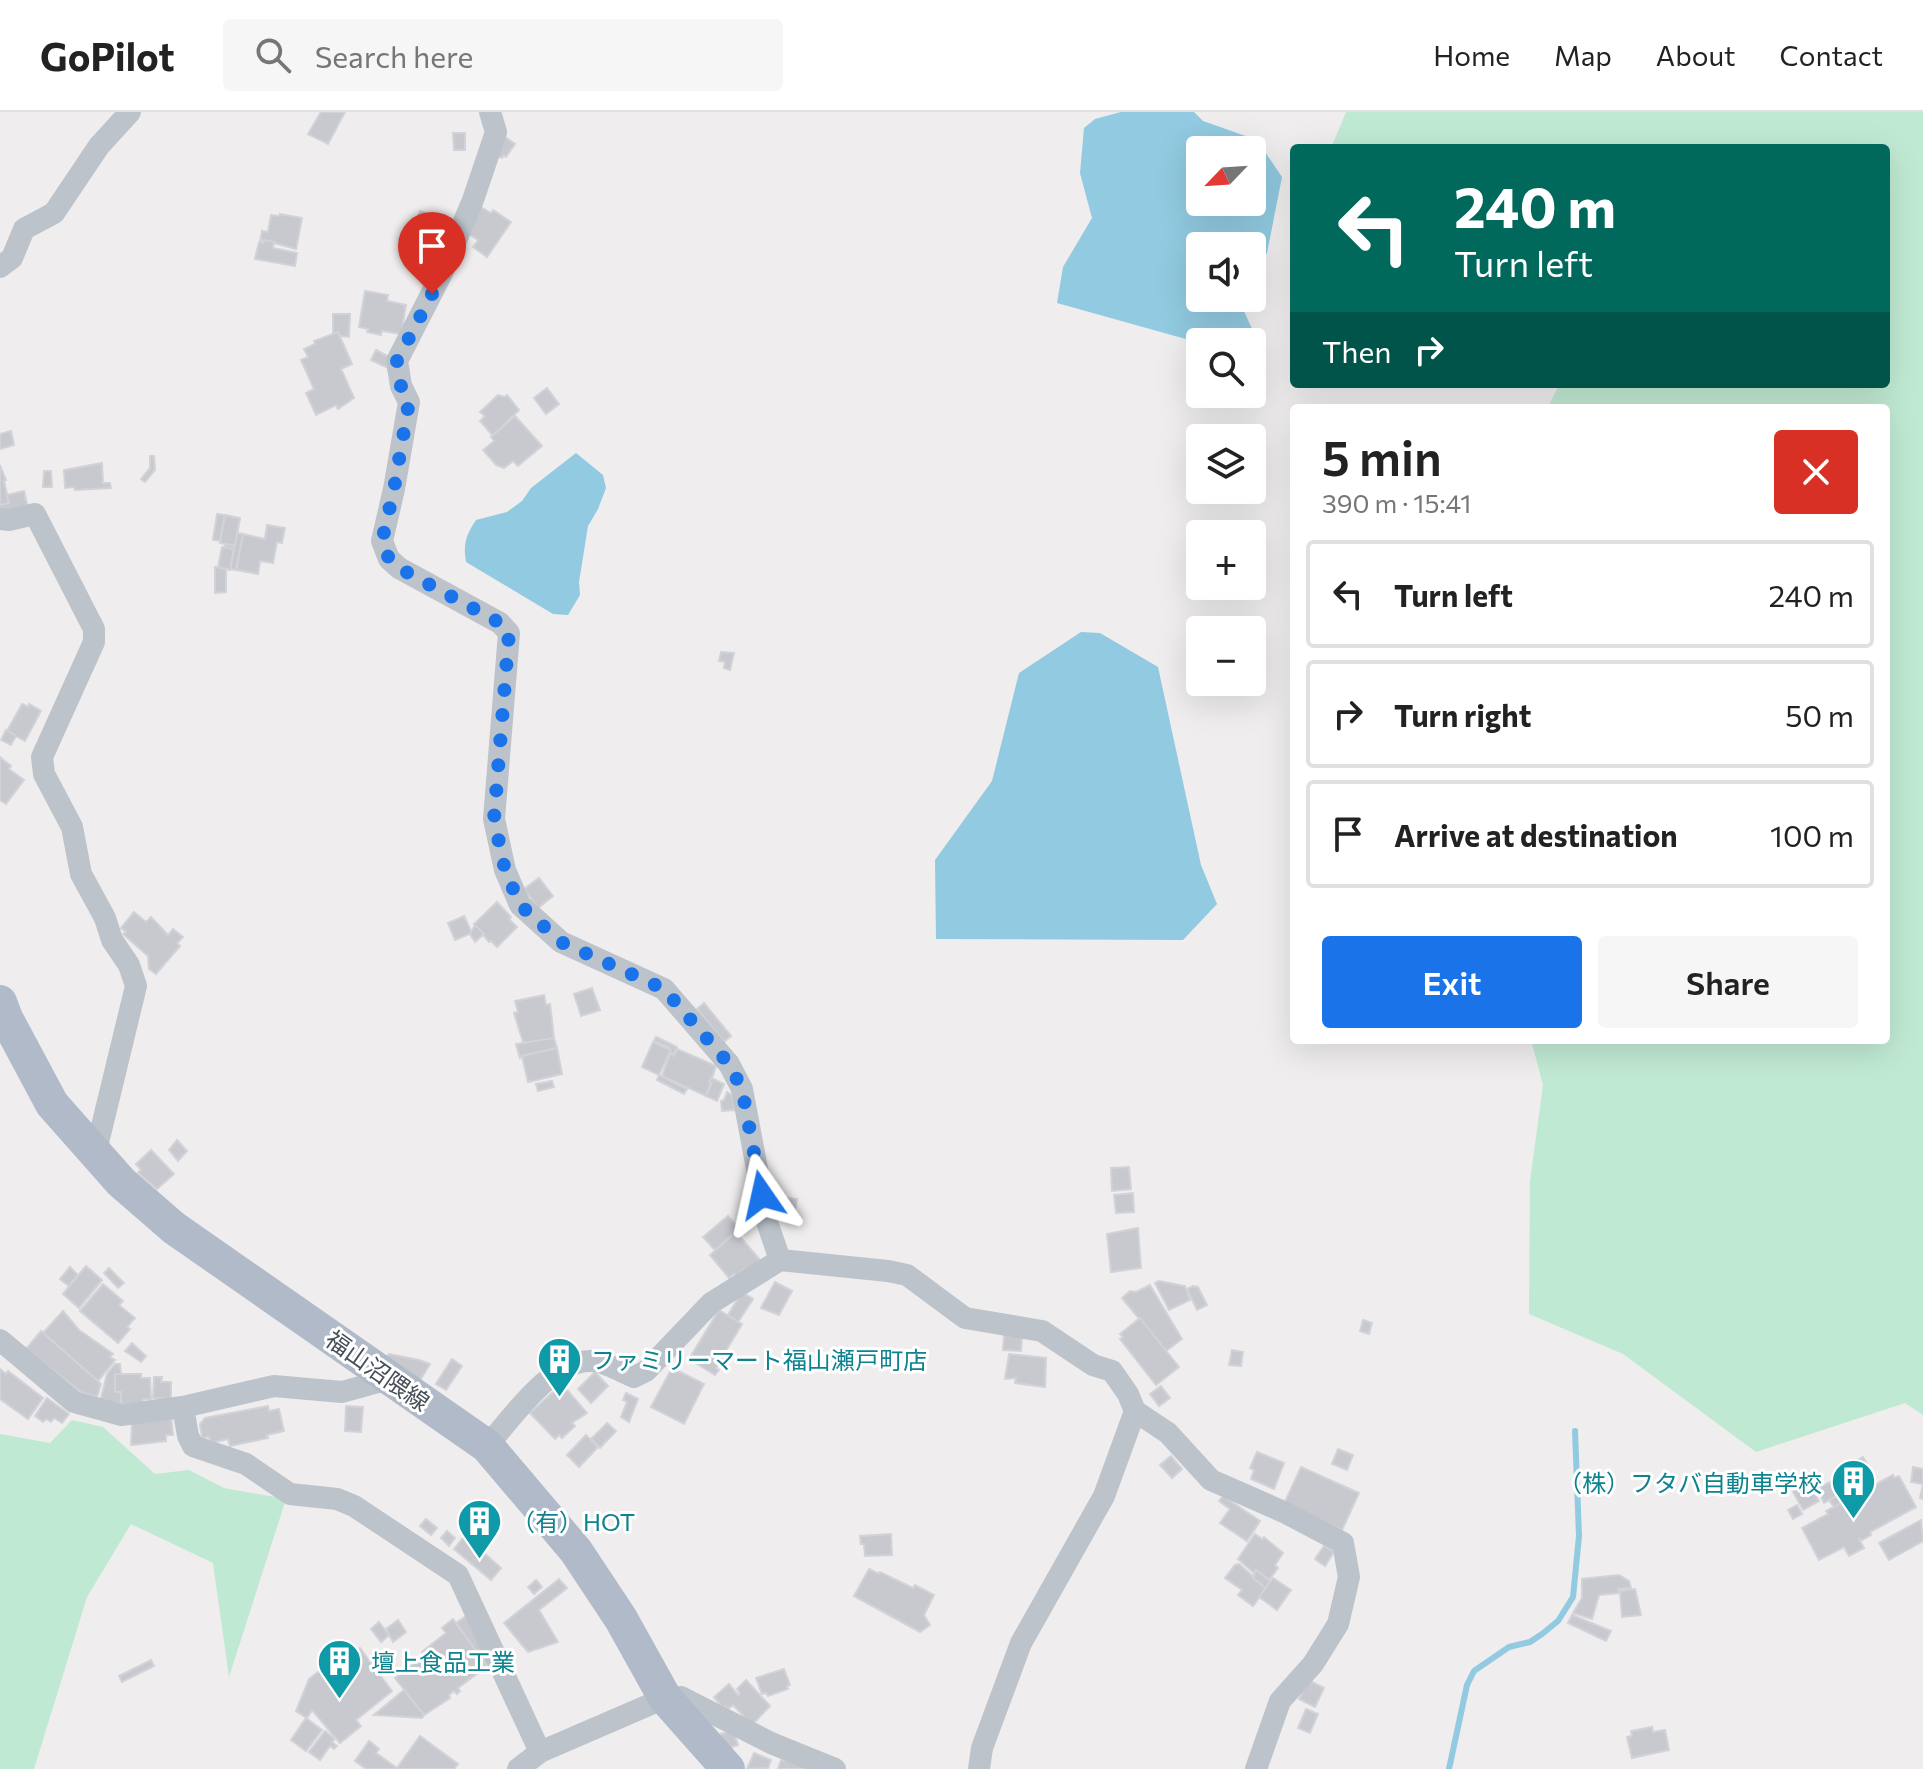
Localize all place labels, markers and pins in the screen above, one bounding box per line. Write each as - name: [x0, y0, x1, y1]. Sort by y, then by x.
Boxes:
- pin: [398, 212, 466, 294]
- building icon: ファミリーマート福山瀬戸町店: [536, 1335, 584, 1398]
- place label: ファミリーマート福山瀬戸町店: [591, 1345, 927, 1374]
- building icon: （株）フタバ自動車学校: [1829, 1458, 1877, 1521]
- place label: （株）フタバ自動車学校: [1558, 1468, 1822, 1497]
- building icon: （有）HOT: [456, 1497, 504, 1560]
- place label: （有）HOT: [511, 1507, 635, 1536]
- building icon: 壇上食品工業: [316, 1637, 364, 1700]
- place label: 壇上食品工業: [371, 1647, 515, 1676]

